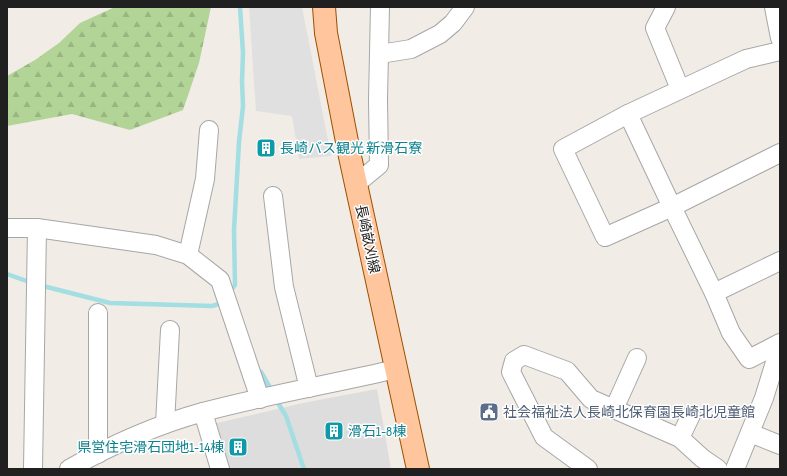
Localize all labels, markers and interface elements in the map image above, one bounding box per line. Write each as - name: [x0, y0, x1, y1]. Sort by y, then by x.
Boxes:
- building icon: 長崎バス観光 新滑石寮: [255, 137, 277, 159]
- place label: 長崎バス観光 新滑石寮: [280, 140, 422, 157]
- street label: 長崎畝刈線: [352, 203, 383, 275]
- public building icon: 社会福祉法人長崎北保育園長崎北児童館: [478, 401, 500, 423]
- place label: 社会福祉法人長崎北保育園長崎北児童館: [503, 404, 755, 421]
- building icon: 滑石1-8棟: [323, 420, 345, 442]
- place label: 滑石1-8棟: [348, 423, 406, 440]
- building icon: 県営住宅滑石団地1-14棟: [227, 436, 249, 458]
- place label: 県営住宅滑石団地1-14棟: [77, 439, 224, 456]

